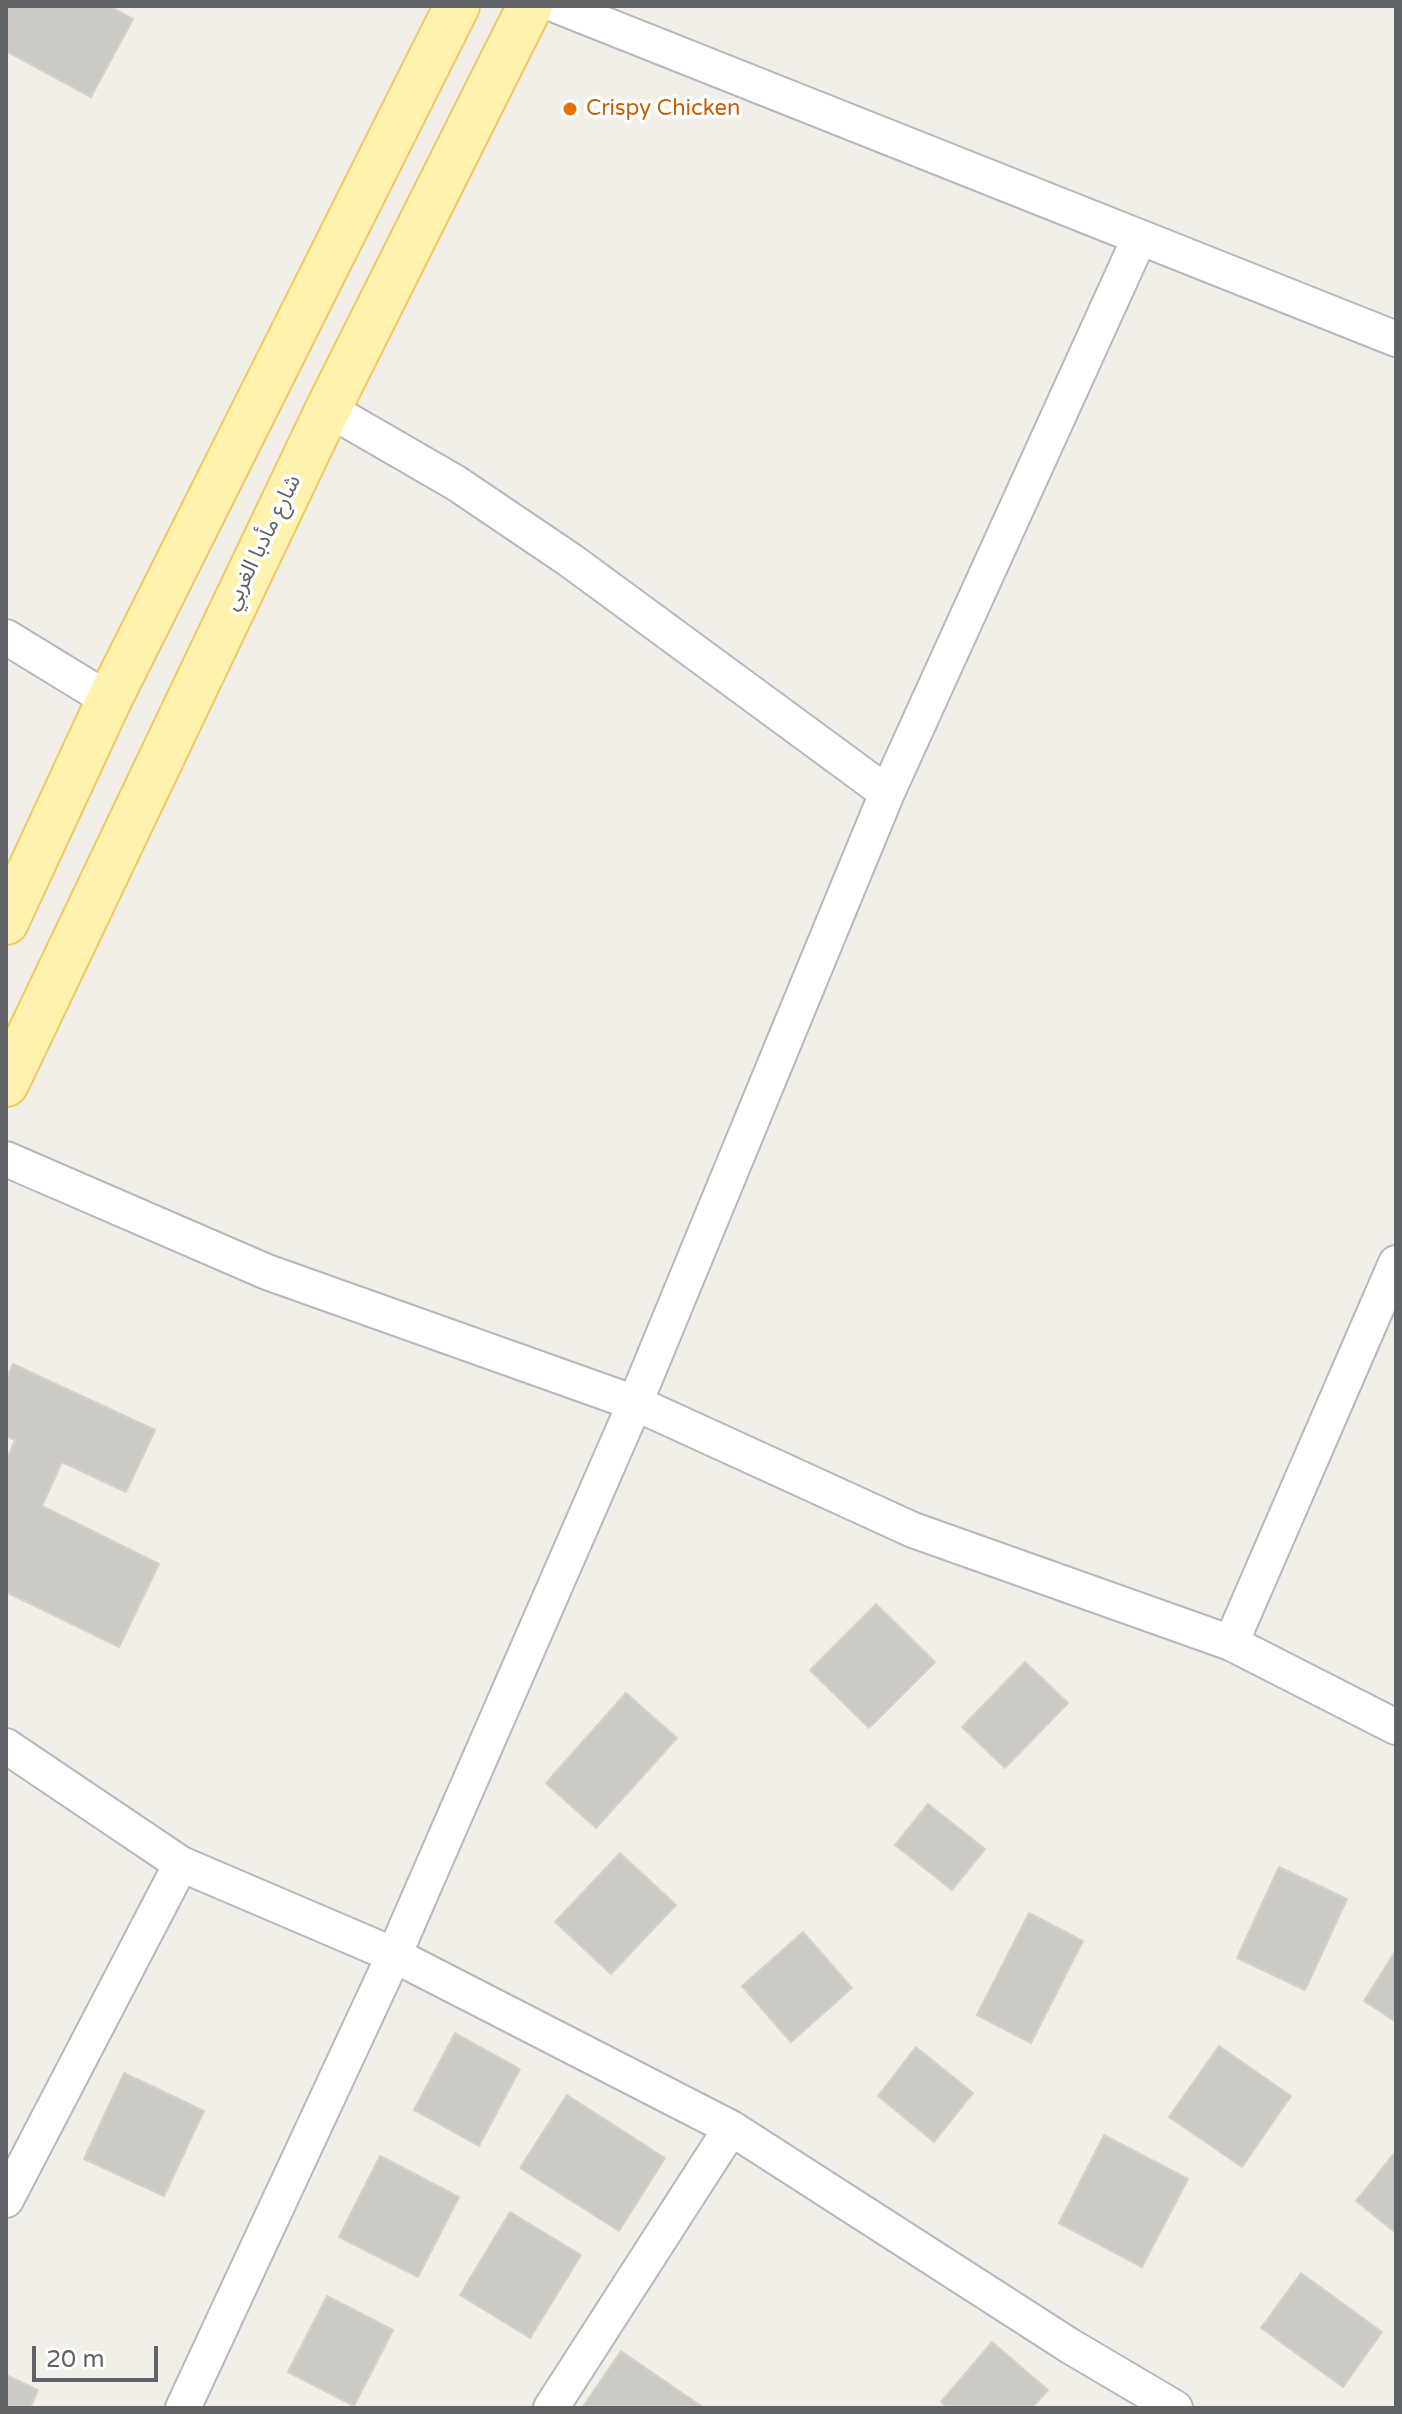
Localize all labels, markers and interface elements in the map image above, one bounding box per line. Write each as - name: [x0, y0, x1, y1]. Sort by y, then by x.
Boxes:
- place label: Crispy Chicken: [586, 96, 740, 122]
- marker: Crispy Chicken: [561, 100, 579, 118]
- street label: شارع مأدبا الغربي: [219, 471, 307, 615]
- scale bar: [36, 2330, 162, 2380]
- text: 20 m: [46, 2345, 104, 2374]

